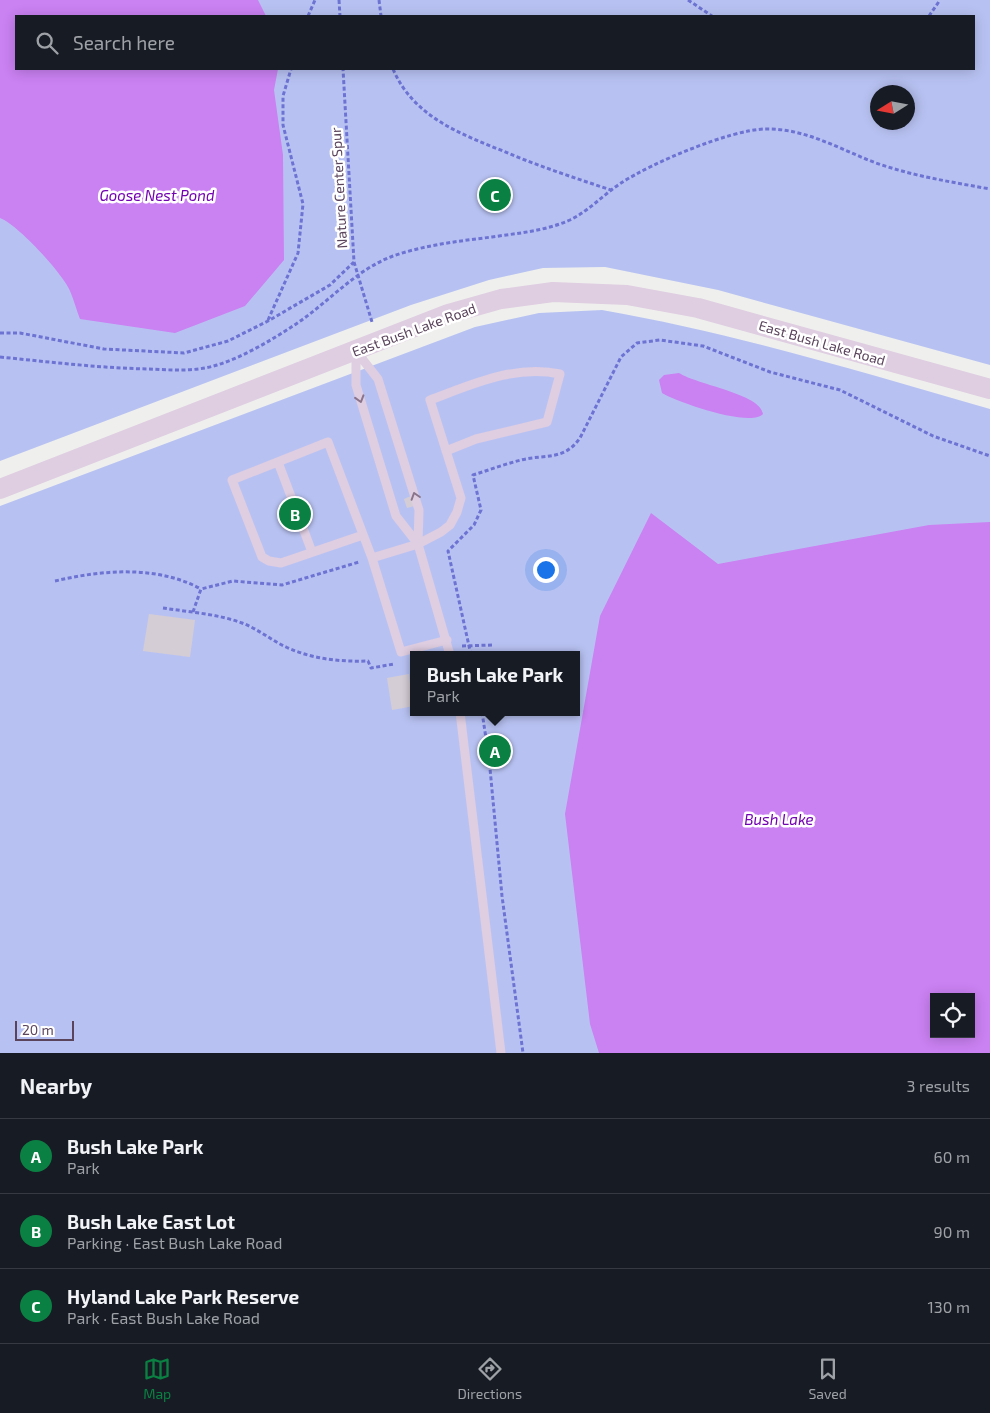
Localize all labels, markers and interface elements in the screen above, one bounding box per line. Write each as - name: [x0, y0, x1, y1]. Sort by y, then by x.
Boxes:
- search box: [15, 15, 975, 70]
- icon: search: [33, 29, 61, 57]
- text: Search here: [73, 31, 175, 54]
- north arrow: [870, 85, 915, 130]
- street label: Nature Center Spur: [327, 127, 350, 249]
- pin: C: [479, 176, 511, 214]
- water label: Goose Nest Pond: [100, 186, 215, 204]
- street label: East Bush Lake Road: [349, 299, 478, 360]
- street label: East Bush Lake Road: [757, 316, 887, 369]
- one-way arrow: [354, 394, 364, 402]
- one-way arrow: [411, 492, 421, 500]
- pin: B: [279, 495, 311, 533]
- your location: [533, 557, 559, 583]
- popup: [410, 651, 580, 716]
- text: Bush Lake Park: [427, 663, 563, 686]
- text: Park: [427, 686, 460, 705]
- pin: A: [479, 732, 511, 770]
- water label: Bush Lake: [744, 810, 814, 828]
- map controls: [930, 993, 975, 1038]
- button: locate: [930, 993, 975, 1038]
- scale bar: [15, 1018, 74, 1041]
- text: 20 m: [22, 1021, 54, 1038]
- text: Nearby: [20, 1073, 92, 1098]
- text: 3 results: [907, 1076, 970, 1095]
- text: Bush Lake Park: [67, 1135, 203, 1158]
- text: A: [31, 1147, 41, 1166]
- text: 60 m: [934, 1147, 970, 1166]
- text: Park: [67, 1158, 100, 1177]
- text: Bush Lake East Lot: [67, 1210, 235, 1233]
- text: B: [31, 1222, 41, 1241]
- text: 90 m: [934, 1222, 970, 1241]
- text: Parking · East Bush Lake Road: [67, 1233, 282, 1252]
- text: Hyland Lake Park Reserve: [67, 1285, 299, 1308]
- text: C: [31, 1297, 41, 1316]
- text: 130 m: [928, 1297, 970, 1316]
- text: Park · East Bush Lake Road: [67, 1308, 260, 1327]
- tab: Map: [143, 1355, 171, 1402]
- tab: Directions: [458, 1355, 522, 1402]
- tab: Saved: [808, 1355, 847, 1402]

